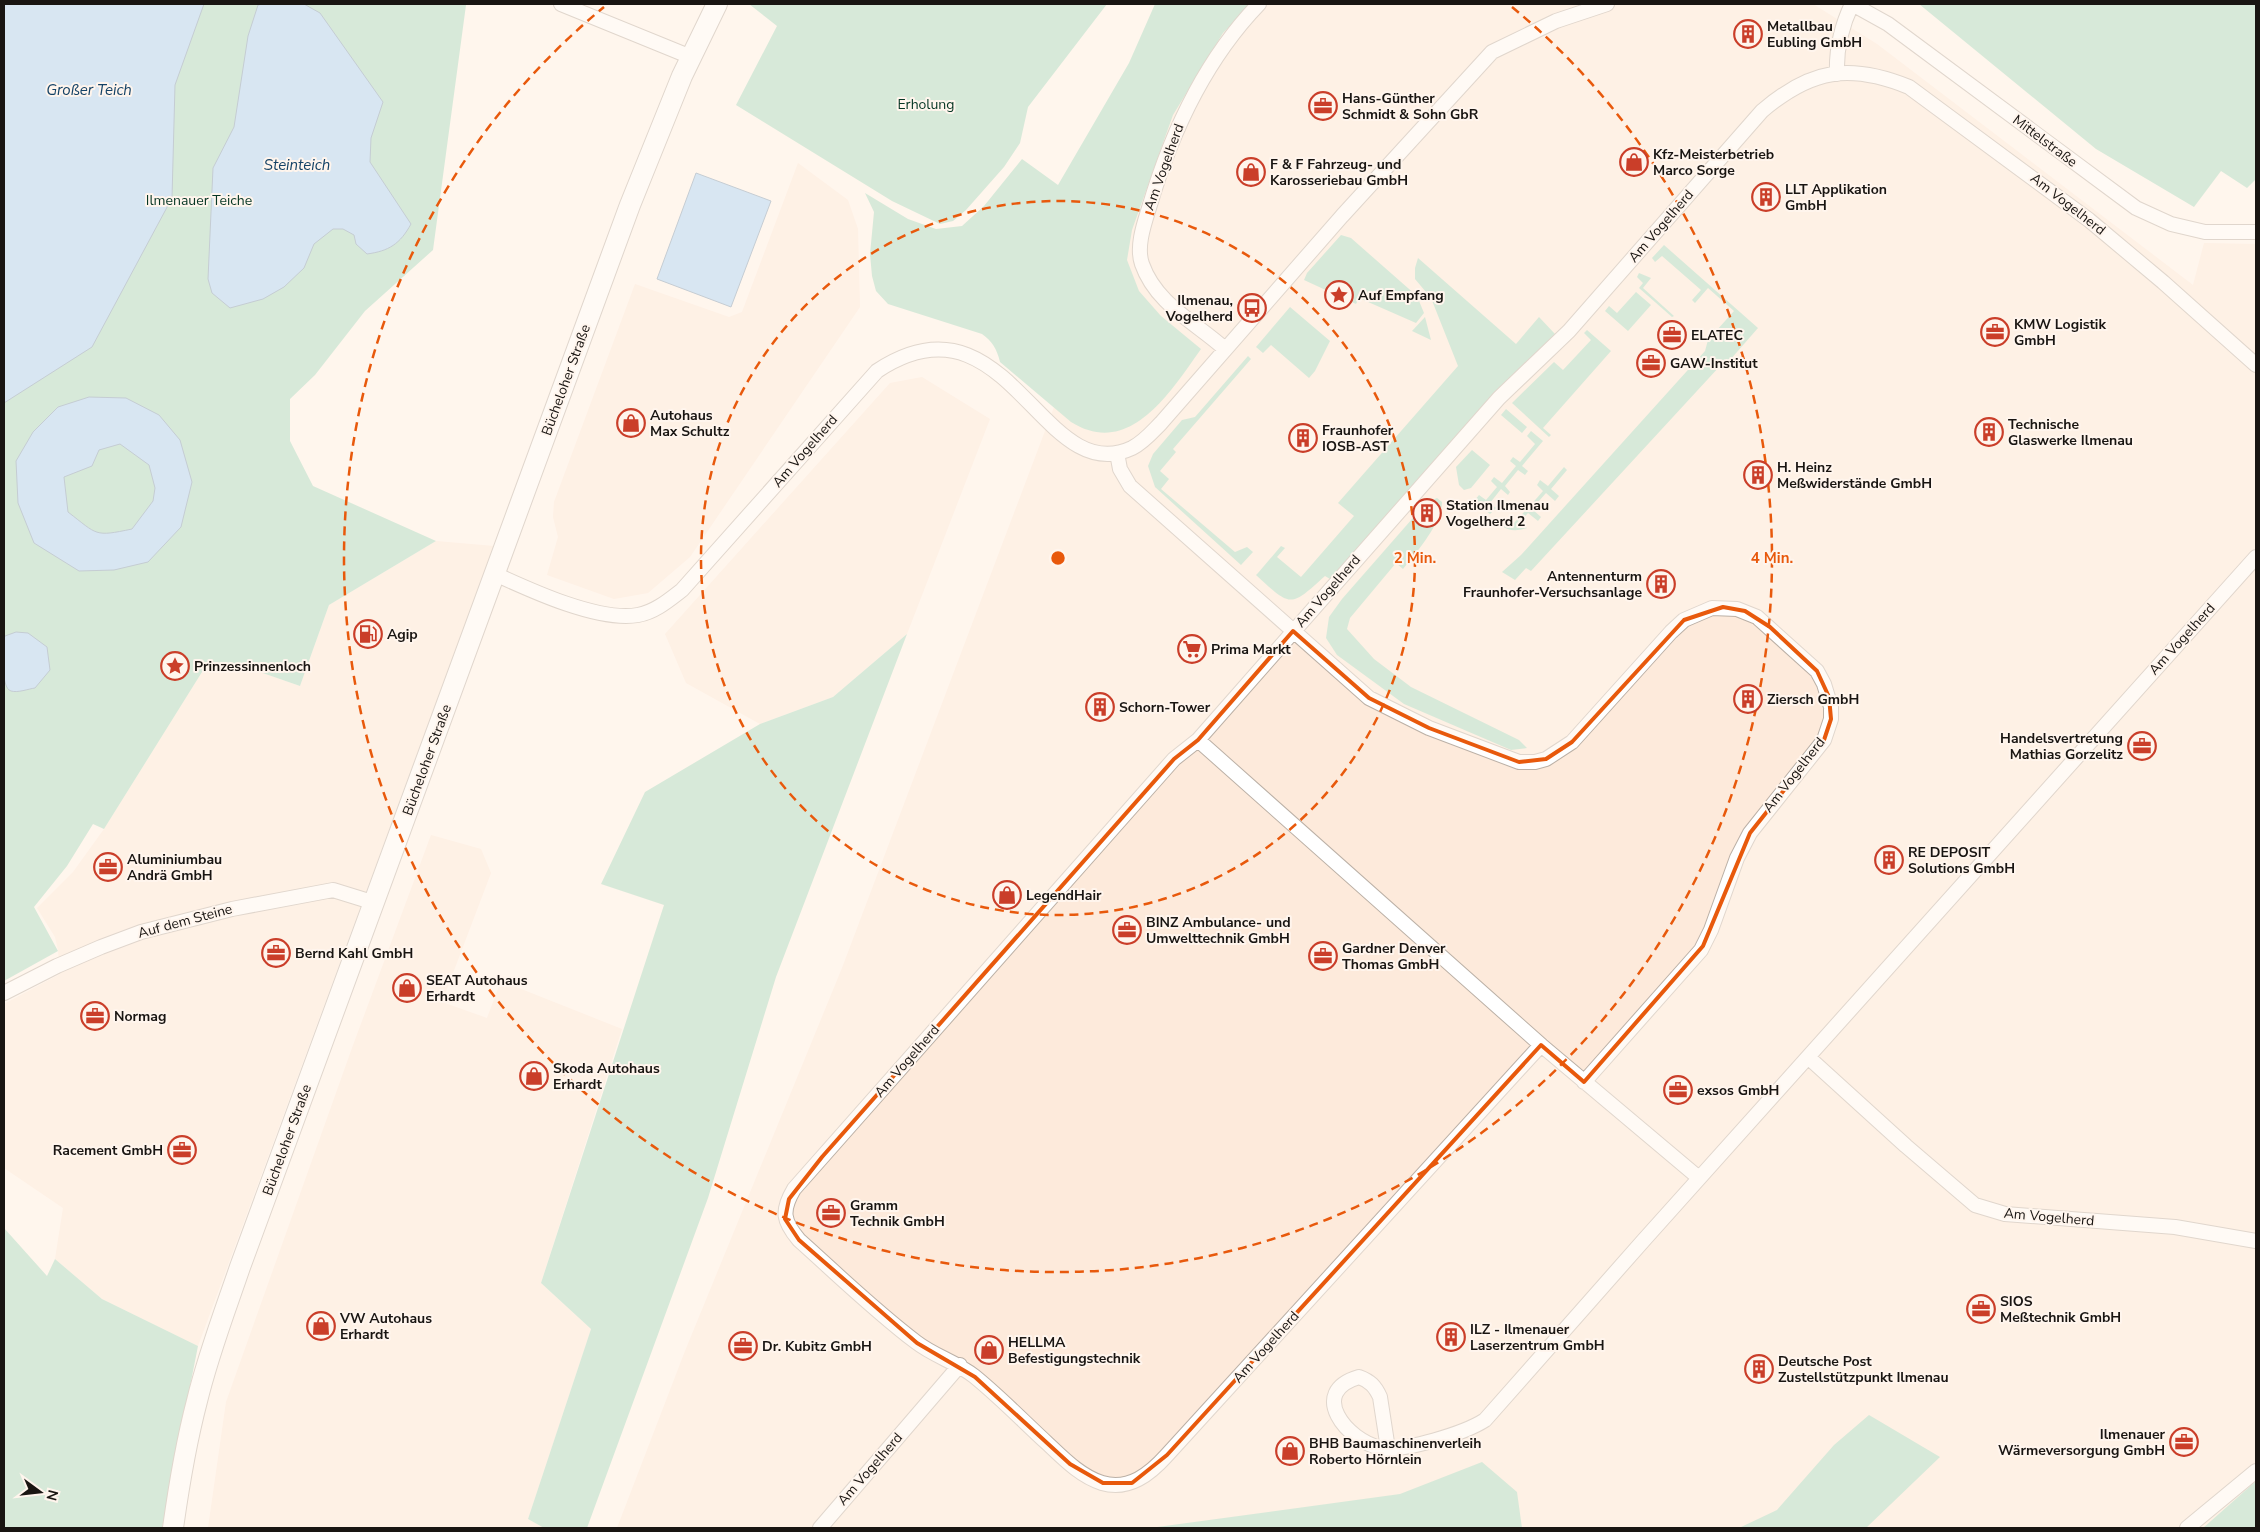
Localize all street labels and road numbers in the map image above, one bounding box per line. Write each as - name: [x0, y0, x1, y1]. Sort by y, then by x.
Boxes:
- street label: Mittelstraße: [2009, 110, 2081, 172]
- street label: Am Vogelherd: [1140, 121, 1188, 213]
- street label: Am Vogelherd: [2026, 169, 2110, 239]
- street label: Am Vogelherd: [1624, 186, 1698, 266]
- street label: Bücheloher Straße: [537, 322, 595, 438]
- street label: Am Vogelherd: [768, 411, 842, 491]
- street label: Am Vogelherd: [1291, 551, 1365, 631]
- street label: Am Vogelherd: [2145, 599, 2219, 679]
- street label: Bücheloher Straße: [398, 702, 456, 818]
- street label: Am Vogelherd: [1759, 733, 1829, 817]
- street label: Auf dem Steine: [136, 899, 234, 943]
- street label: Am Vogelherd: [870, 1021, 944, 1101]
- street label: Bücheloher Straße: [258, 1082, 316, 1198]
- street label: Am Vogelherd: [2003, 1204, 2095, 1230]
- street label: Am Vogelherd: [1229, 1307, 1303, 1387]
- street label: Am Vogelherd: [833, 1429, 907, 1509]

